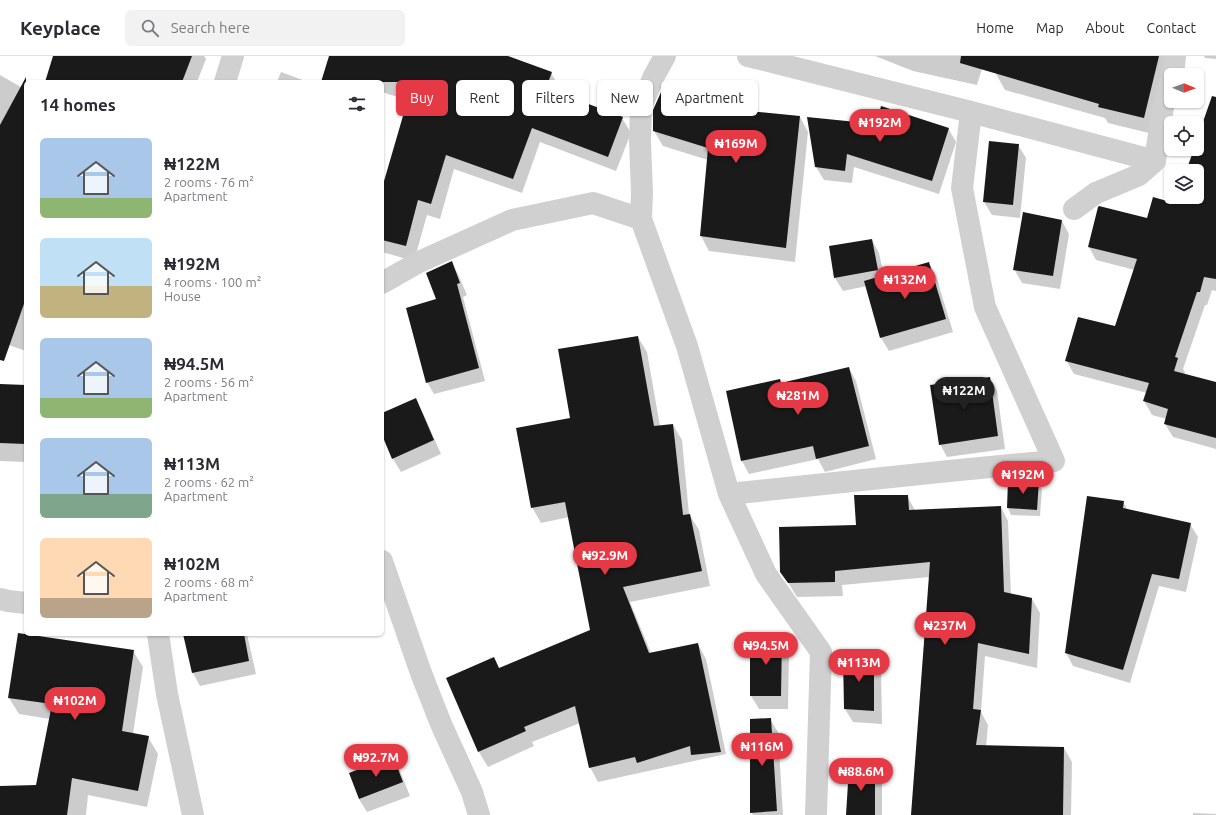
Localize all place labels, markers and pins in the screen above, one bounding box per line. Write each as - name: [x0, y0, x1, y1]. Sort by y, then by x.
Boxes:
- pin: ₦192M: [852, 109, 908, 143]
- pin: ₦169M: [708, 130, 764, 164]
- pin: ₦132M: [877, 266, 933, 300]
- pin: ₦122M: [936, 377, 992, 411]
- pin: ₦281M: [770, 382, 826, 416]
- pin: ₦192M: [995, 461, 1051, 495]
- pin: ₦92.9M: [572, 542, 638, 576]
- pin: ₦237M: [917, 612, 973, 646]
- pin: ₦94.5M: [733, 632, 799, 666]
- pin: ₦113M: [831, 649, 887, 683]
- pin: ₦102M: [47, 687, 103, 721]
- pin: ₦116M: [734, 733, 790, 767]
- pin: ₦92.7M: [343, 744, 409, 778]
- pin: ₦88.6M: [828, 758, 894, 792]

